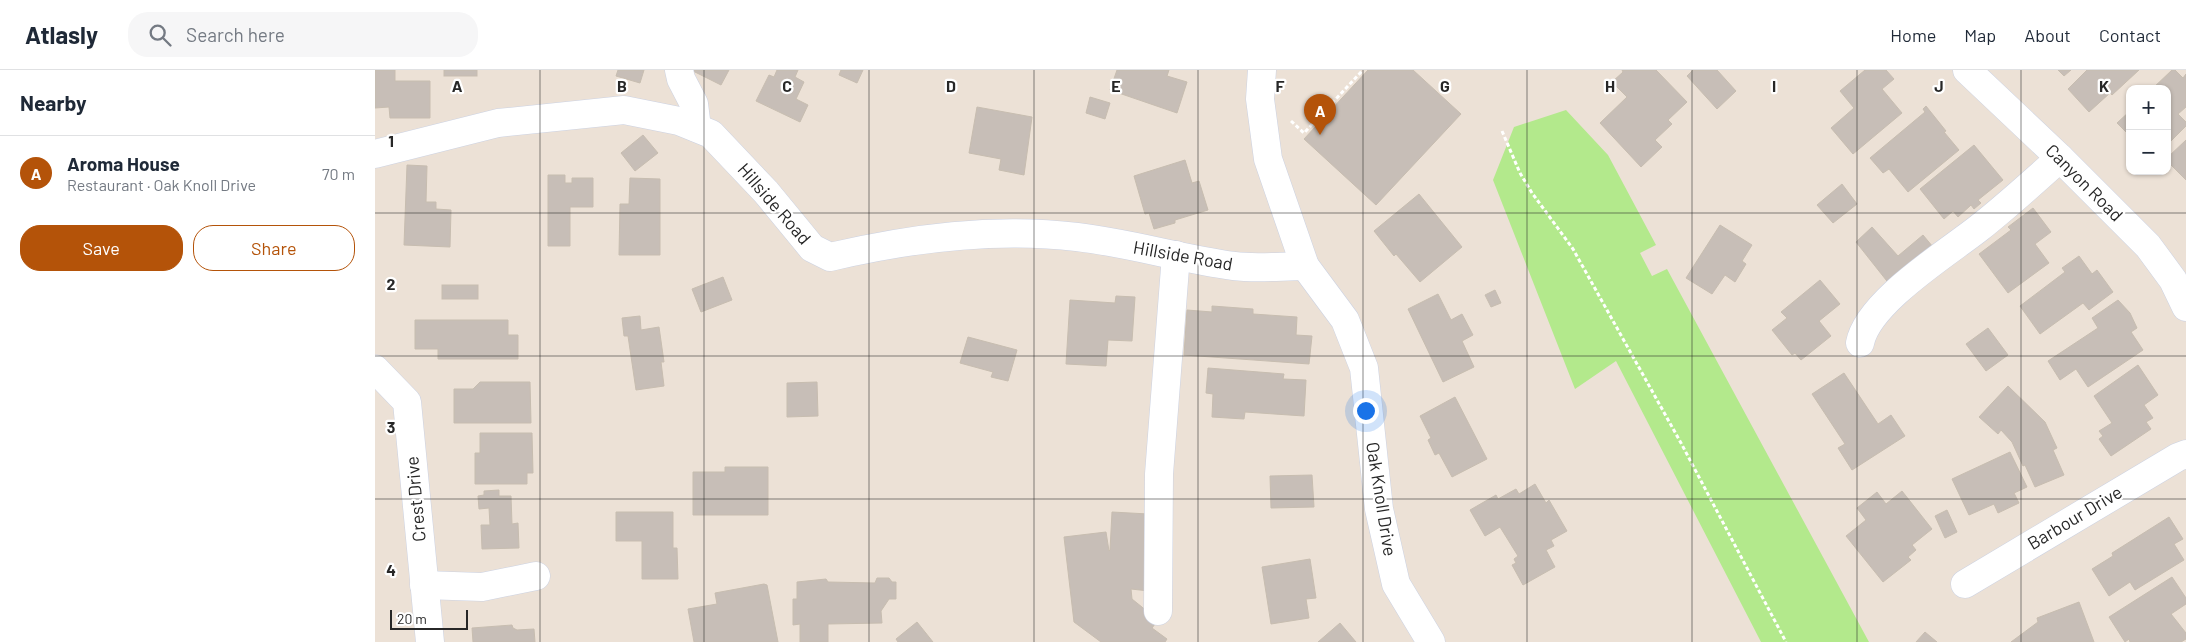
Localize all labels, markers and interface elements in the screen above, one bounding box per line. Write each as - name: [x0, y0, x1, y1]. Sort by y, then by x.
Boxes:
- search box: [128, 12, 478, 57]
- text: Atlasly: [25, 20, 98, 49]
- icon: search: [146, 21, 174, 49]
- text: Search here: [186, 23, 285, 46]
- text: Home: [1890, 24, 1936, 46]
- text: Map: [1964, 24, 1996, 46]
- text: About: [2024, 24, 2071, 46]
- text: Contact: [2099, 24, 2161, 46]
- text: A: [452, 76, 463, 95]
- text: B: [617, 76, 627, 95]
- text: C: [782, 76, 792, 95]
- text: D: [946, 76, 956, 95]
- text: E: [1111, 76, 1121, 95]
- text: F: [1276, 76, 1285, 95]
- text: G: [1440, 76, 1450, 95]
- text: H: [1605, 76, 1615, 95]
- text: I: [1772, 76, 1776, 95]
- text: J: [1934, 76, 1944, 95]
- text: K: [2099, 76, 2109, 95]
- map controls: [2126, 85, 2171, 175]
- button: +: [2126, 85, 2171, 130]
- text: Nearby: [20, 90, 86, 115]
- pin: A: [1304, 94, 1336, 135]
- button: −: [2126, 130, 2171, 175]
- text: 1: [388, 131, 394, 150]
- street label: Canyon Road: [2041, 139, 2128, 226]
- text: Aroma House: [67, 152, 180, 175]
- street label: Hillside Road: [733, 158, 816, 249]
- text: A: [31, 164, 41, 183]
- text: 70 m: [322, 164, 355, 183]
- text: Restaurant · Oak Knoll Drive: [67, 175, 256, 194]
- button: Save: [20, 225, 183, 271]
- button: Share: [193, 225, 355, 271]
- street label: Hillside Road: [1132, 235, 1235, 275]
- text: 2: [387, 274, 396, 293]
- your location: [1353, 398, 1379, 424]
- text: 3: [387, 417, 395, 436]
- street label: Oak Knoll Drive: [1362, 440, 1402, 557]
- street label: Crest Drive: [400, 455, 430, 543]
- street label: Barbour Drive: [2023, 480, 2126, 554]
- text: 4: [386, 560, 396, 579]
- scale bar: [390, 607, 467, 630]
- text: 20 m: [397, 610, 427, 627]

